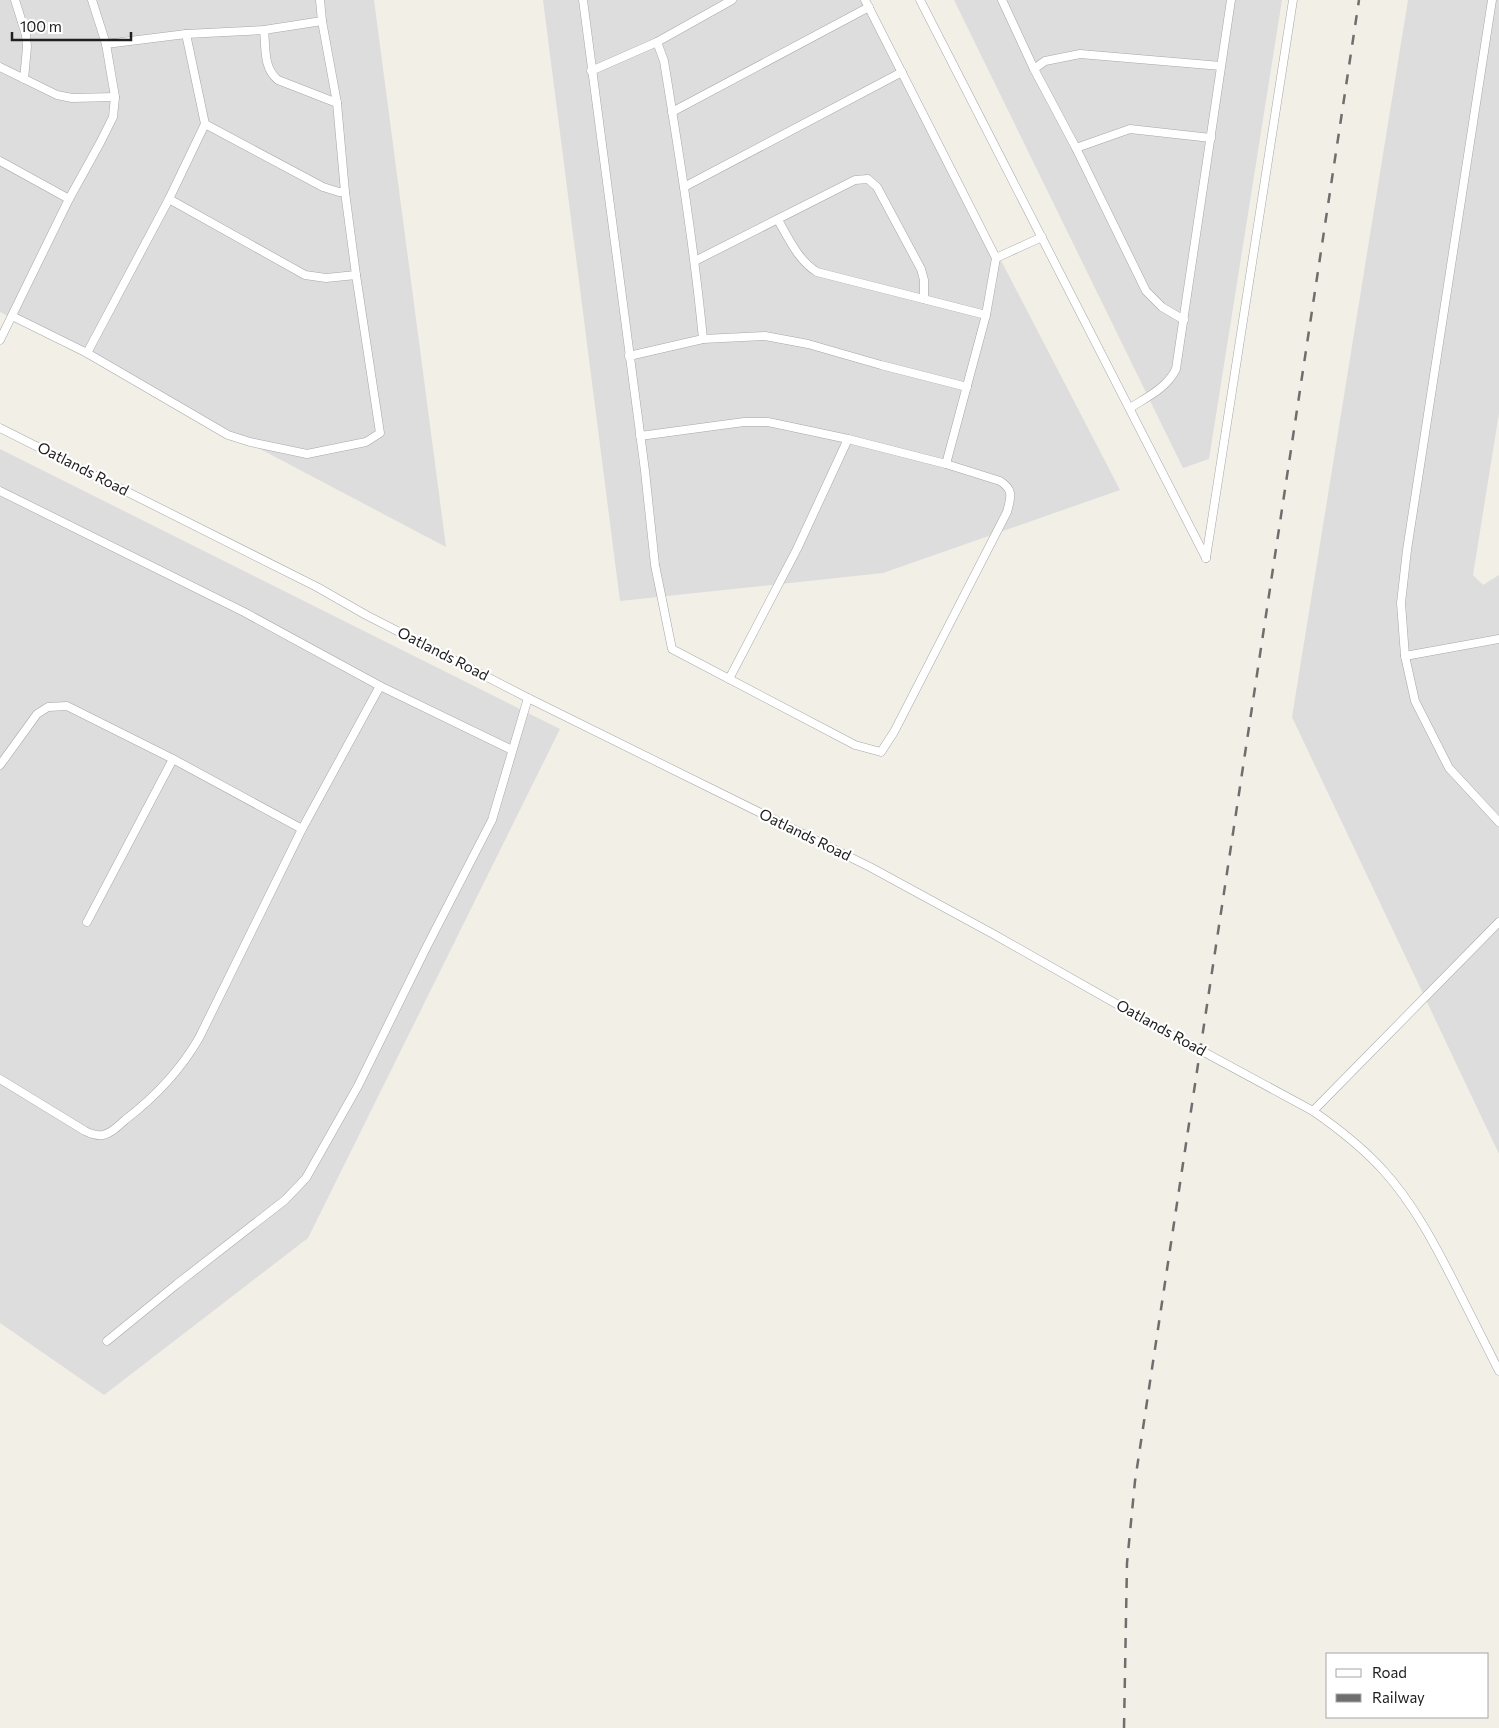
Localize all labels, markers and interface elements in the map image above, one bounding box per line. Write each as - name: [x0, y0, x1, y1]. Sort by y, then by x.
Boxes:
- scale bar: [12, 10, 131, 42]
- text: 100 m: [20, 17, 62, 35]
- street label: Oatlands Road: [35, 437, 132, 499]
- street label: Oatlands Road: [395, 622, 492, 684]
- street label: Oatlands Road: [757, 804, 854, 864]
- street label: Oatlands Road: [1113, 995, 1210, 1059]
- legend: [1326, 1653, 1489, 1718]
- text: Road: [1372, 1663, 1407, 1681]
- text: Railway: [1372, 1688, 1425, 1706]

